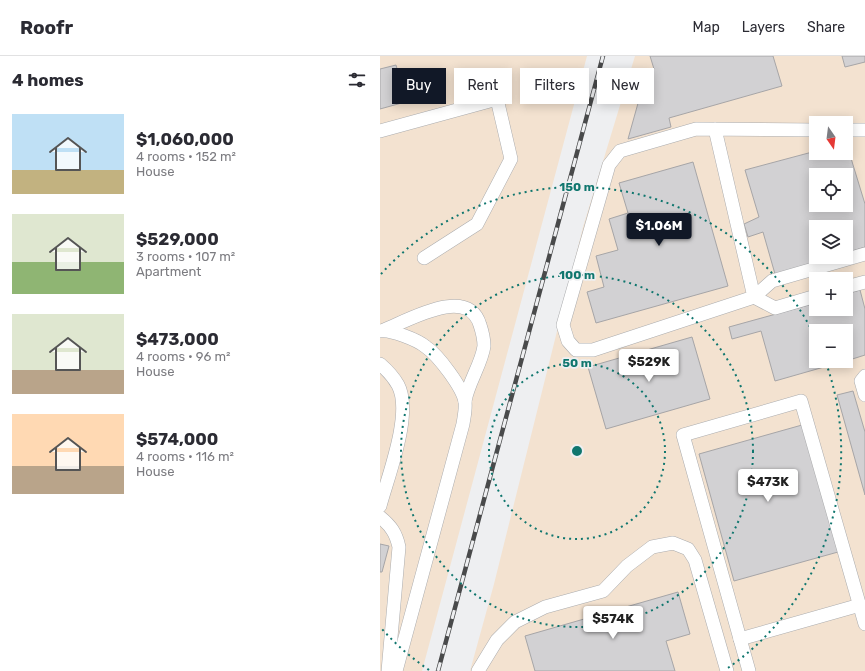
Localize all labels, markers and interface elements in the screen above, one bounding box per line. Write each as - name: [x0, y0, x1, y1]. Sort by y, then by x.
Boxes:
- text: Roofr: [20, 16, 73, 39]
- text: Map: [693, 19, 720, 36]
- text: Layers: [742, 19, 785, 36]
- text: Share: [807, 19, 845, 36]
- chip: Buy: [392, 68, 446, 104]
- chip: Rent: [454, 68, 512, 104]
- chip: Filters: [520, 68, 589, 104]
- chip: New: [597, 68, 654, 104]
- icon: filters: [346, 69, 368, 91]
- text: 4 homes: [12, 70, 84, 90]
- north arrow: [809, 116, 853, 160]
- map controls: [809, 116, 853, 368]
- text: $1,060,000: [136, 129, 234, 149]
- icon: home: [44, 130, 92, 178]
- text: 4 rooms · 152 m²: [136, 149, 236, 164]
- text: House: [136, 164, 174, 179]
- button: locate: [809, 168, 853, 212]
- text: 150 m: [559, 180, 595, 194]
- pin: $1.06M: [626, 213, 692, 247]
- text: $1.06M: [636, 218, 682, 233]
- button: layers: [809, 220, 853, 264]
- text: $529,000: [136, 229, 219, 249]
- icon: home: [44, 230, 92, 278]
- text: 3 rooms · 107 m²: [136, 249, 235, 264]
- text: Apartment: [136, 264, 201, 279]
- text: 100 m: [559, 268, 595, 282]
- button: +: [809, 272, 853, 316]
- button: −: [809, 324, 853, 368]
- text: $473,000: [136, 329, 219, 349]
- icon: home: [44, 330, 92, 378]
- text: 4 rooms · 96 m²: [136, 349, 230, 364]
- pin: $529K: [621, 349, 677, 383]
- text: $529K: [628, 354, 670, 369]
- text: 50 m: [562, 356, 592, 370]
- text: House: [136, 364, 174, 379]
- text: $574,000: [136, 429, 218, 449]
- icon: home: [44, 430, 92, 478]
- centre of rings: [570, 444, 584, 458]
- text: 4 rooms · 116 m²: [136, 449, 234, 464]
- text: House: [136, 464, 174, 479]
- pin: $473K: [740, 469, 796, 503]
- text: $473K: [747, 474, 789, 489]
- pin: $574K: [585, 606, 641, 640]
- text: $574K: [592, 611, 634, 626]

